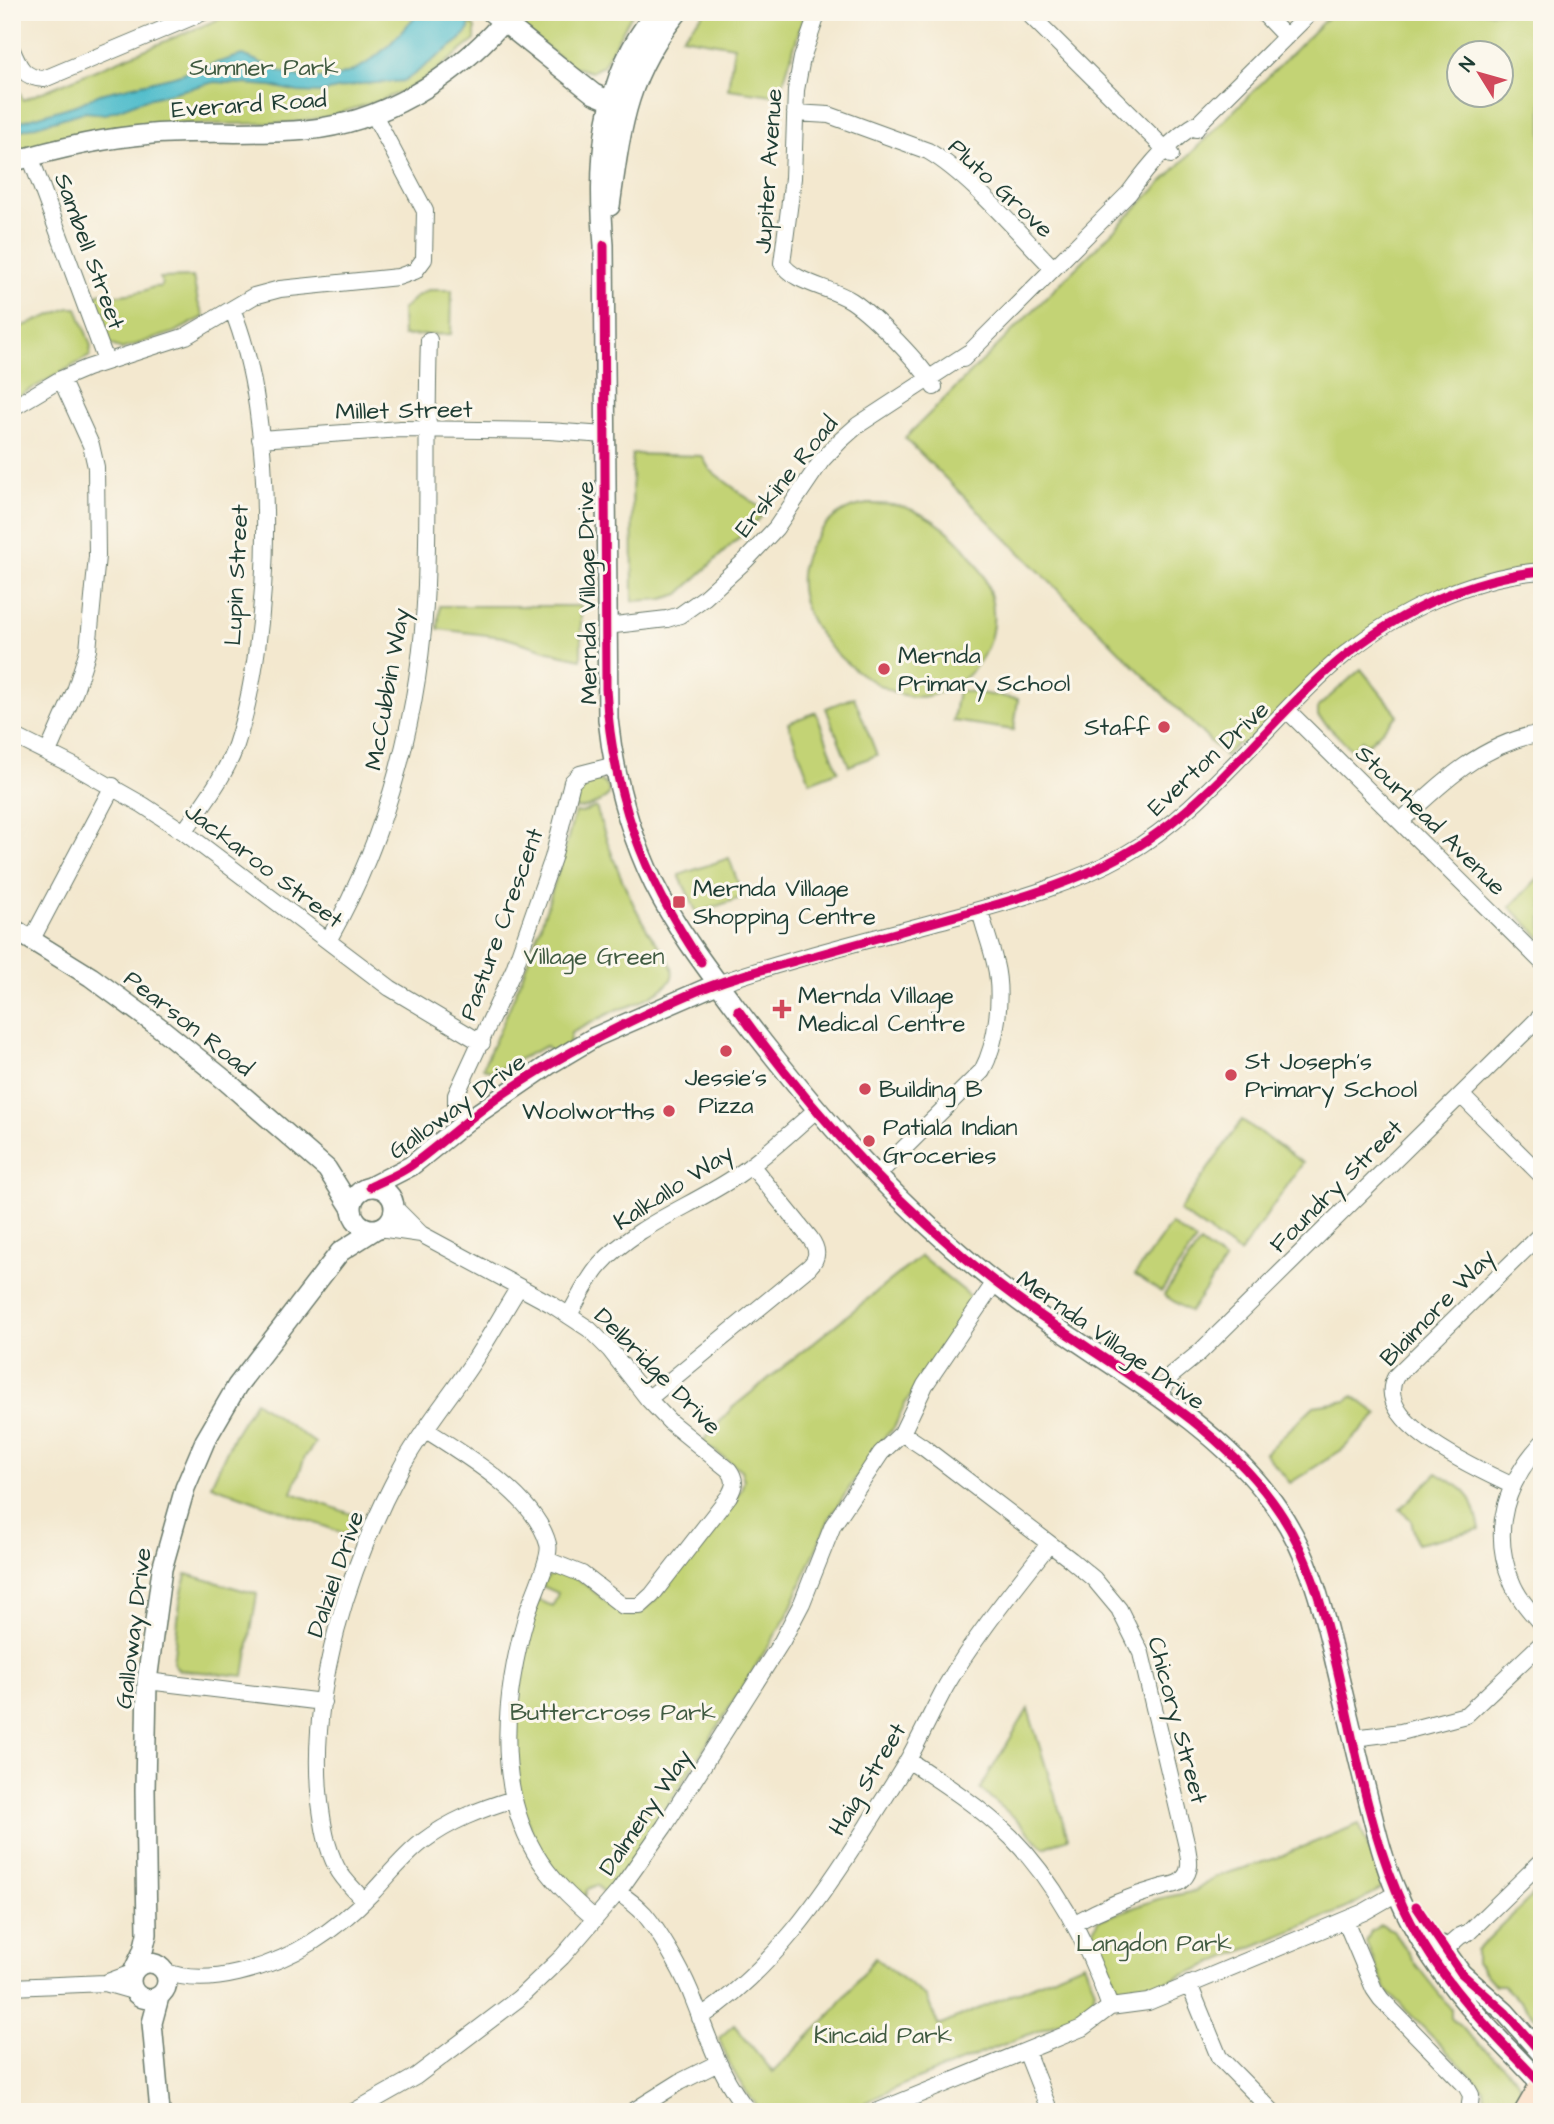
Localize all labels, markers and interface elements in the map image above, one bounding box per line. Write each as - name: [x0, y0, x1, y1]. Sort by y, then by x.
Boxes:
- north arrow: [1446, 38, 1516, 108]
- park label: Sumner Park: [189, 51, 339, 85]
- text: N: [1453, 52, 1482, 78]
- street label: Everard Road: [170, 83, 328, 127]
- street label: Jupiter Avenue: [746, 87, 792, 255]
- street label: Pluto Grove: [940, 131, 1061, 246]
- street label: Sambell Street: [45, 168, 133, 334]
- street label: Millet Street: [335, 393, 473, 429]
- street label: Erskine Road: [727, 409, 846, 545]
- street label: Mernda Village Drive: [569, 481, 608, 705]
- street label: Lupin Street: [216, 503, 258, 647]
- street label: McCubbin Way: [357, 605, 420, 773]
- place label: Mernda Primary School: [898, 639, 1070, 702]
- marker: Mernda Primary School: [876, 661, 892, 677]
- street label: Everton Drive: [1140, 693, 1277, 824]
- place label: Staff: [1084, 711, 1151, 745]
- marker: Staff: [1156, 719, 1172, 735]
- street label: Stourhead Avenue: [1347, 738, 1513, 904]
- street label: Jackaroo Street: [177, 795, 350, 937]
- street label: Pasture Crescent: [451, 823, 553, 1025]
- place label: Mernda Village Shopping Centre: [693, 872, 876, 935]
- marker: Mernda Village Shopping Centre: [671, 894, 687, 910]
- park label: Village Green: [523, 940, 665, 975]
- street label: Pearson Road: [116, 962, 260, 1085]
- place label: Mernda Village Medical Centre: [798, 979, 965, 1041]
- marker: Mernda Village Medical Centre: [772, 999, 792, 1019]
- marker: Jessie’s Pizza: [718, 1043, 734, 1059]
- street label: Galloway Drive: [382, 1045, 534, 1169]
- place label: St Joseph's Primary School: [1245, 1045, 1417, 1108]
- place label: Jessie’s Pizza: [685, 1061, 767, 1123]
- marker: St Joseph's Primary School: [1223, 1067, 1239, 1083]
- place label: Building B: [879, 1073, 983, 1108]
- marker: Building B: [857, 1081, 873, 1097]
- place label: Woolworths: [522, 1095, 655, 1129]
- marker: Woolworths: [661, 1103, 677, 1119]
- place label: Patiala Indian Groceries: [883, 1111, 1017, 1173]
- street label: Foundry Street: [1262, 1112, 1412, 1262]
- marker: Patiala Indian Groceries: [861, 1133, 877, 1149]
- street label: Kalkallo Way: [607, 1137, 740, 1240]
- street label: Blaimore Way: [1372, 1241, 1504, 1375]
- street label: Mernda Village Drive: [1009, 1263, 1212, 1420]
- street label: Delbridge Drive: [585, 1300, 729, 1444]
- street label: Dalziel Drive: [298, 1507, 373, 1642]
- street label: Galloway Drive: [107, 1546, 162, 1711]
- street label: Chicory Street: [1137, 1633, 1216, 1808]
- park label: Buttercross Park: [510, 1696, 716, 1730]
- street label: Haig Street: [821, 1716, 916, 1843]
- street label: Dalmeny Way: [591, 1743, 702, 1883]
- park label: Langdon Park: [1076, 1927, 1232, 1962]
- park label: Kincaid Park: [814, 2019, 953, 2053]

